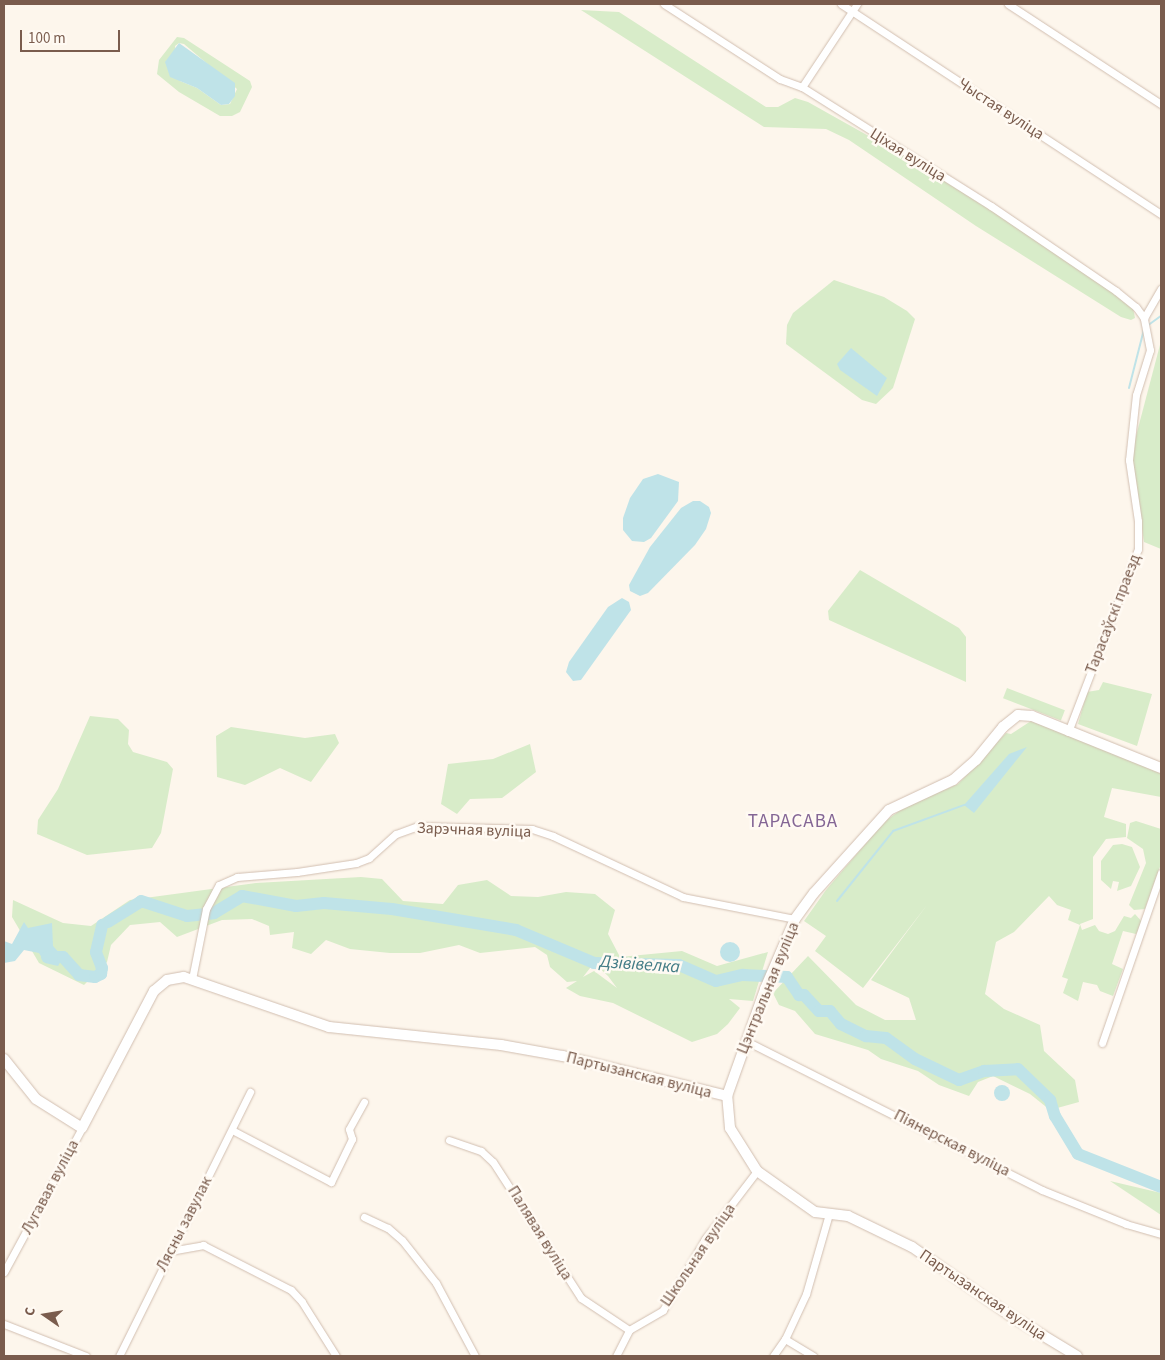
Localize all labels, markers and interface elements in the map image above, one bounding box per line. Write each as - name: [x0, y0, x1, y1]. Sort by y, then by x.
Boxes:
- scale bar: [22, 20, 122, 52]
- text: 100 m: [28, 28, 66, 49]
- street label: Чыстая вуліца: [954, 74, 1048, 144]
- street label: Ціхая вуліца: [867, 124, 949, 186]
- street label: Тарасаўскі праезд: [1081, 552, 1145, 676]
- district label: ТАРАСАВА: [747, 811, 839, 833]
- street label: Зарэчная вуліца: [417, 818, 531, 842]
- street label: Цэнтральная вуліца: [733, 919, 803, 1057]
- water label: Дзівівелка: [599, 951, 681, 979]
- street label: Партызанская вуліца: [564, 1048, 714, 1102]
- street label: Піянерская вуліца: [891, 1105, 1013, 1181]
- street label: Лугавая вуліца: [17, 1136, 83, 1238]
- street label: Лясны завулак: [152, 1173, 216, 1275]
- street label: Палявая вуліца: [503, 1182, 577, 1284]
- street label: Школьная вуліца: [656, 1200, 740, 1310]
- street label: Партызанская вуліца: [916, 1245, 1050, 1345]
- north arrow: [20, 1290, 70, 1340]
- text: С: [20, 1305, 41, 1318]

